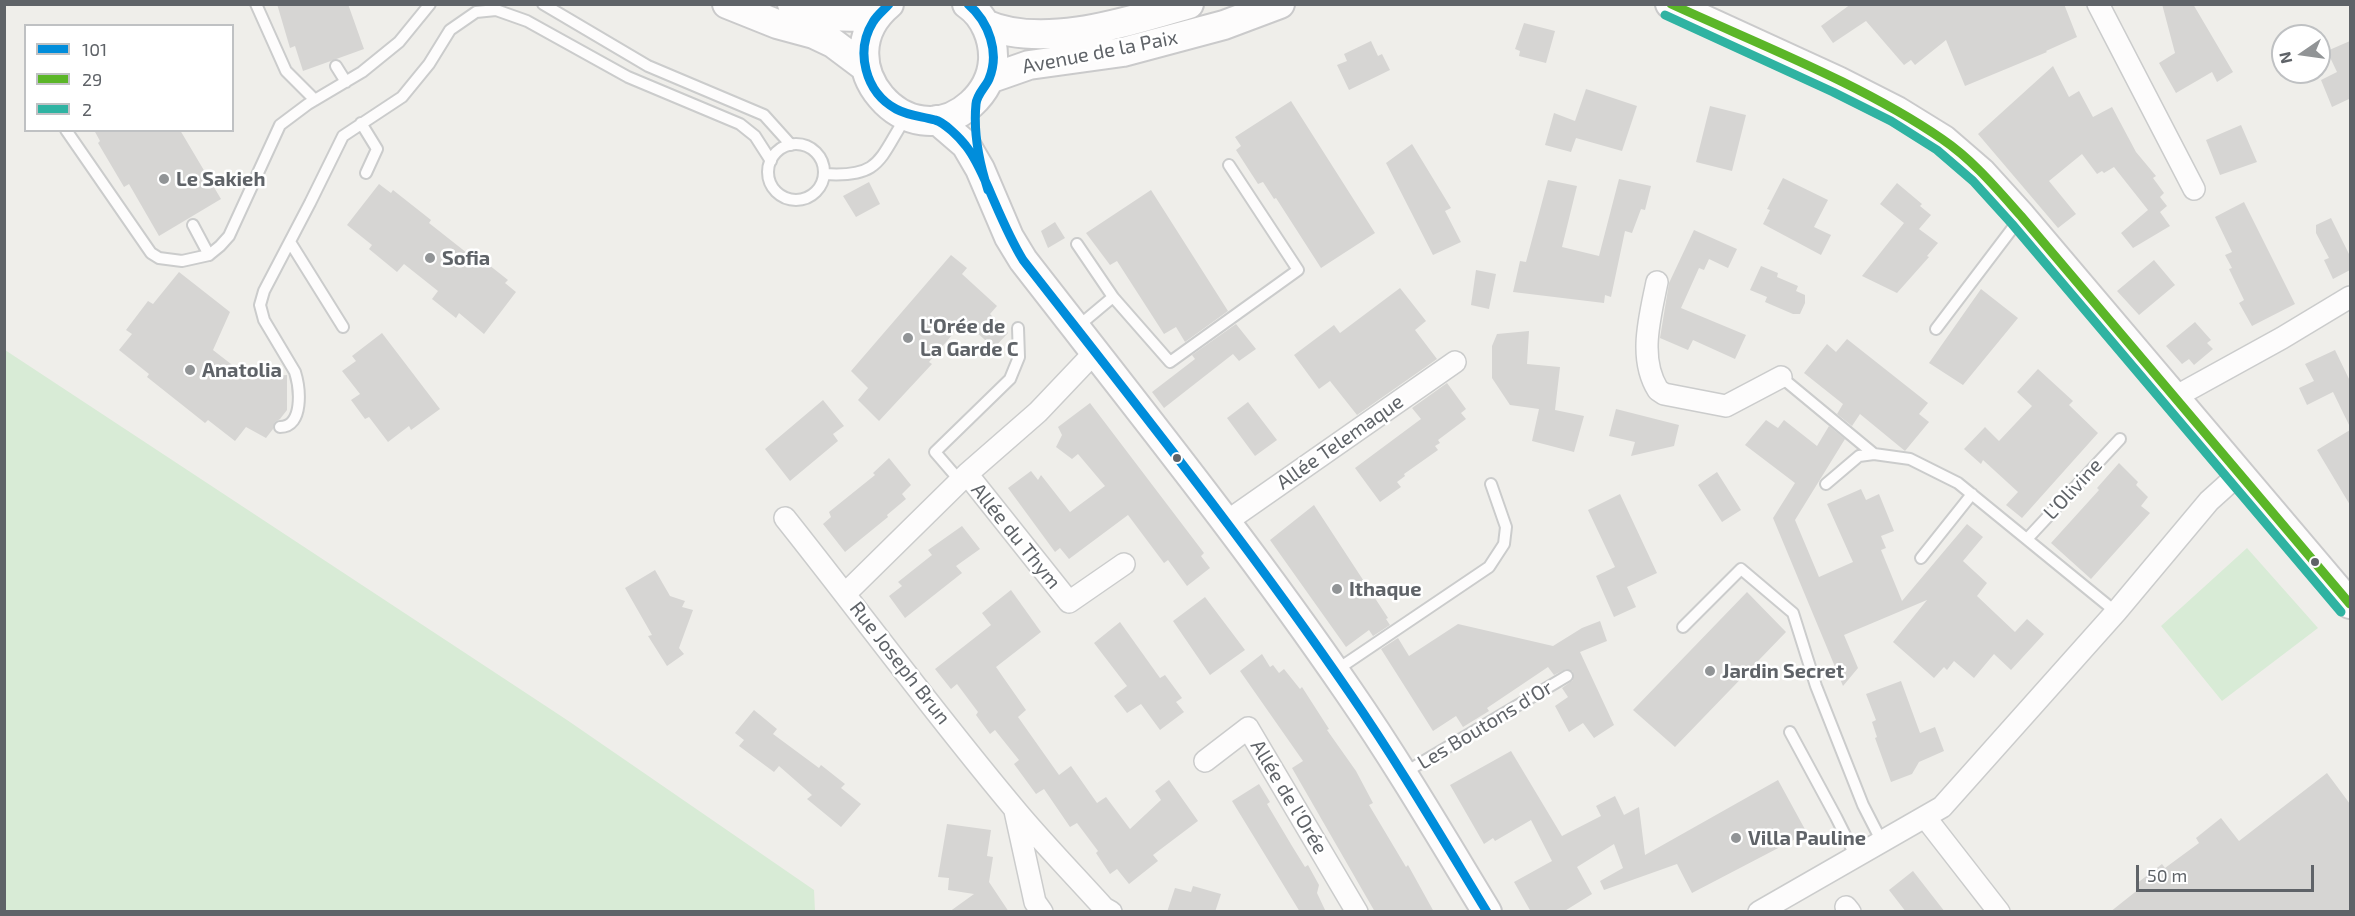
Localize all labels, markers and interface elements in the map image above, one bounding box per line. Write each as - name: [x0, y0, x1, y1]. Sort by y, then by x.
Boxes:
- legend: [24, 24, 234, 132]
- north arrow: [2271, 24, 2331, 84]
- street label: Avenue de la Paix: [1020, 25, 1180, 79]
- text: 101: [82, 38, 107, 60]
- text: N: [2274, 50, 2295, 65]
- text: 29: [82, 68, 102, 90]
- text: 2: [82, 98, 92, 120]
- place label: Le Sakieh: [176, 167, 265, 191]
- marker: Le Sakieh: [157, 172, 171, 186]
- place label: Sofia: [442, 246, 490, 270]
- marker: Sofia: [423, 251, 437, 265]
- place label: L'Orée de La Garde C: [920, 314, 1019, 361]
- marker: L'Orée de La Garde C: [901, 331, 915, 345]
- place label: Anatolia: [202, 358, 282, 382]
- marker: Anatolia: [183, 363, 197, 377]
- street label: Allée Telemaque: [1272, 389, 1408, 495]
- unlabelled marker: [1171, 452, 1183, 464]
- street label: L'Olivine: [2039, 453, 2107, 525]
- street label: Allée du Thym: [966, 478, 1066, 594]
- unlabelled marker: [2309, 556, 2321, 568]
- place label: Ithaque: [1349, 577, 1421, 601]
- marker: Ithaque: [1330, 582, 1344, 596]
- street label: Rue Joseph Brun: [845, 597, 955, 729]
- place label: Jardin Secret: [1722, 659, 1844, 683]
- marker: Jardin Secret: [1703, 664, 1717, 678]
- street label: Les Boutons d'Or: [1413, 675, 1557, 775]
- street label: Allée de l'Orée: [1245, 735, 1333, 859]
- place label: Villa Pauline: [1748, 826, 1866, 850]
- marker: Villa Pauline: [1729, 831, 1743, 845]
- scale bar: [2139, 853, 2318, 891]
- text: 50 m: [2147, 864, 2187, 886]

